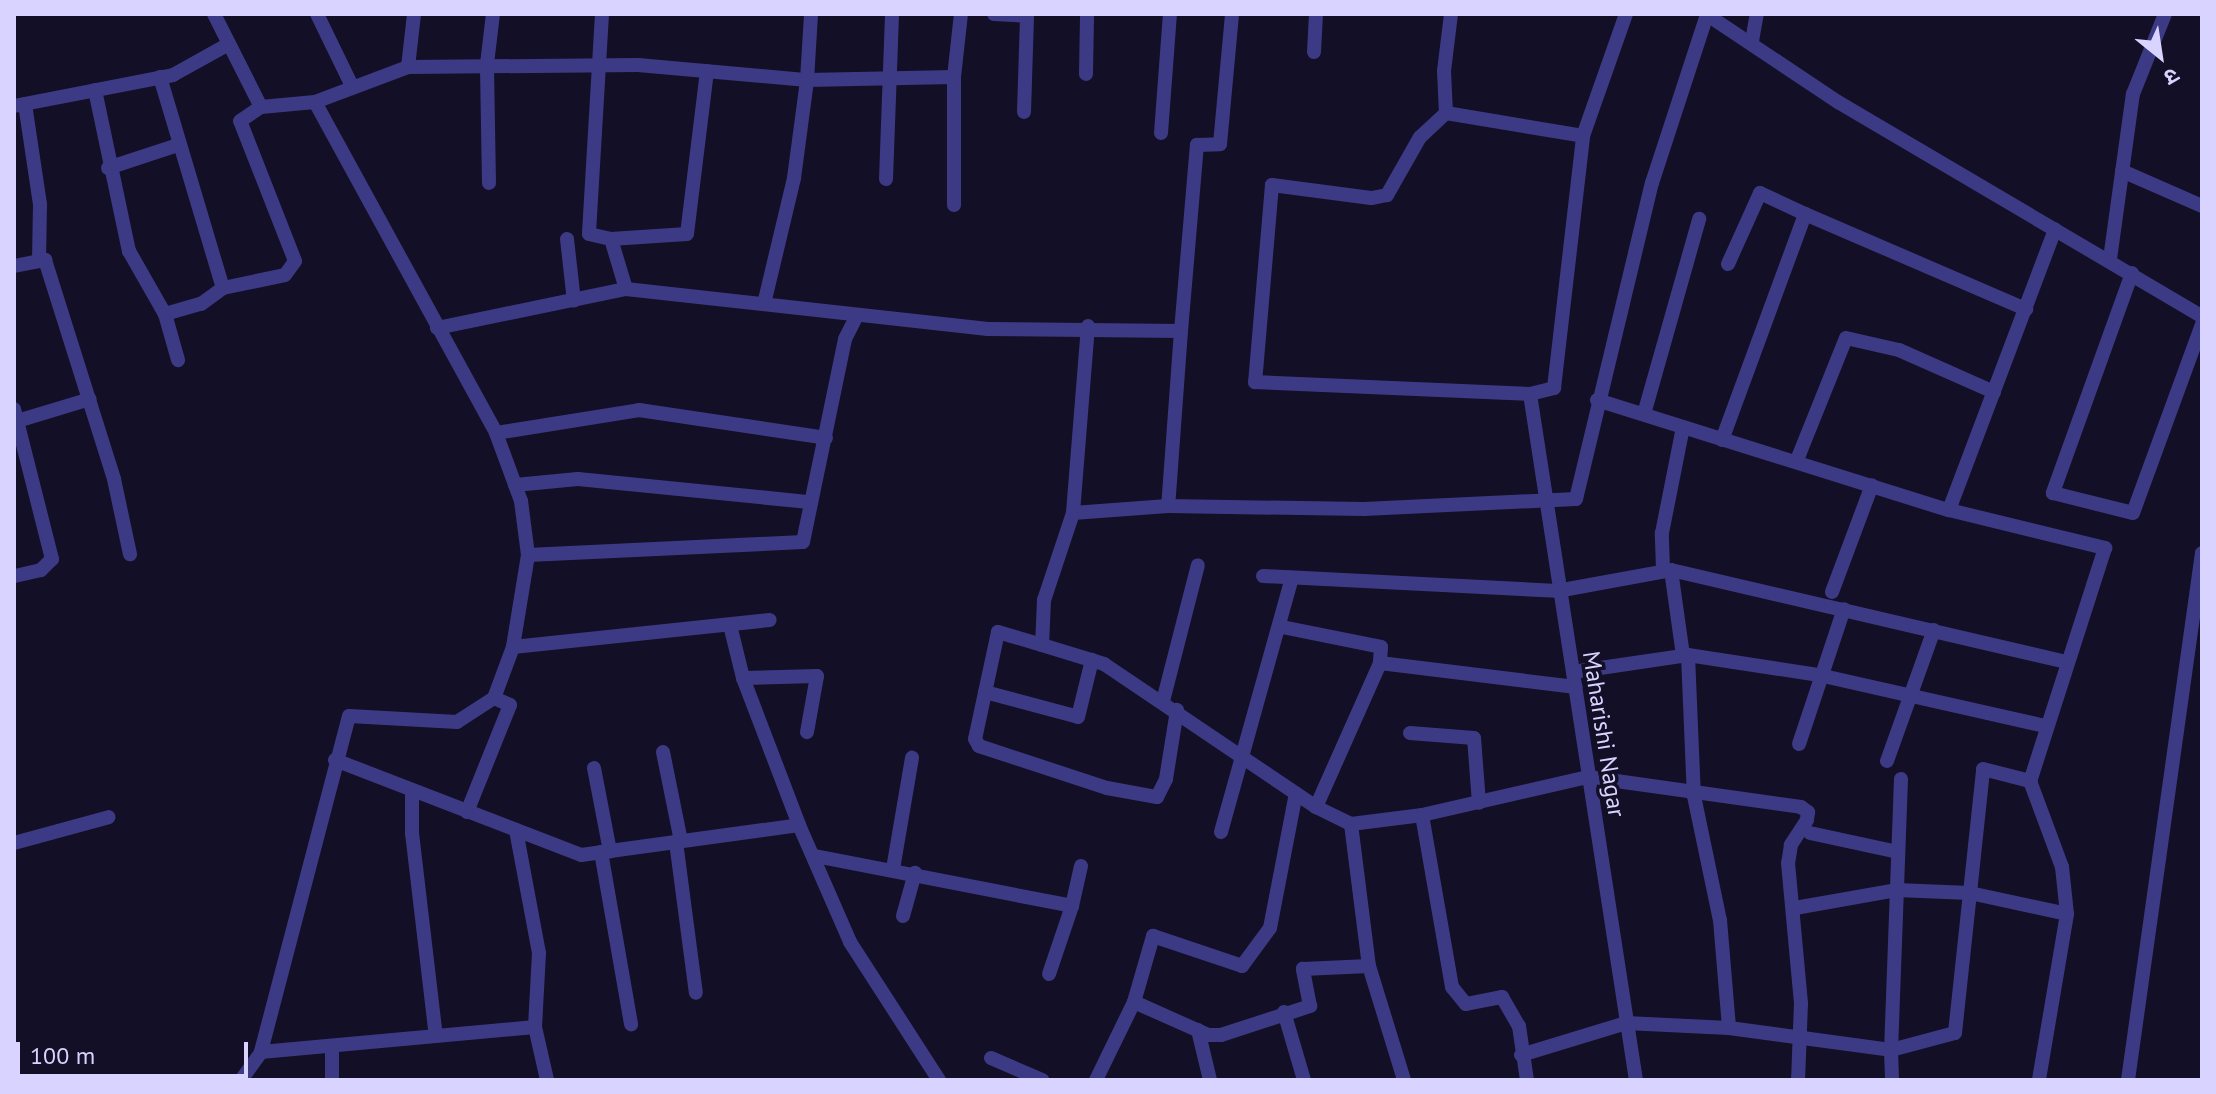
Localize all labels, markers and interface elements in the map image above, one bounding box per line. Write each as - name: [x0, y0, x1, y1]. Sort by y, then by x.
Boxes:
- north arrow: [2120, 16, 2200, 96]
- text: उ: [2159, 61, 2185, 92]
- street label: Maharishi Nagar: [1577, 649, 1631, 819]
- scale bar: [20, 1026, 252, 1076]
- text: 100 m: [30, 1040, 95, 1071]

